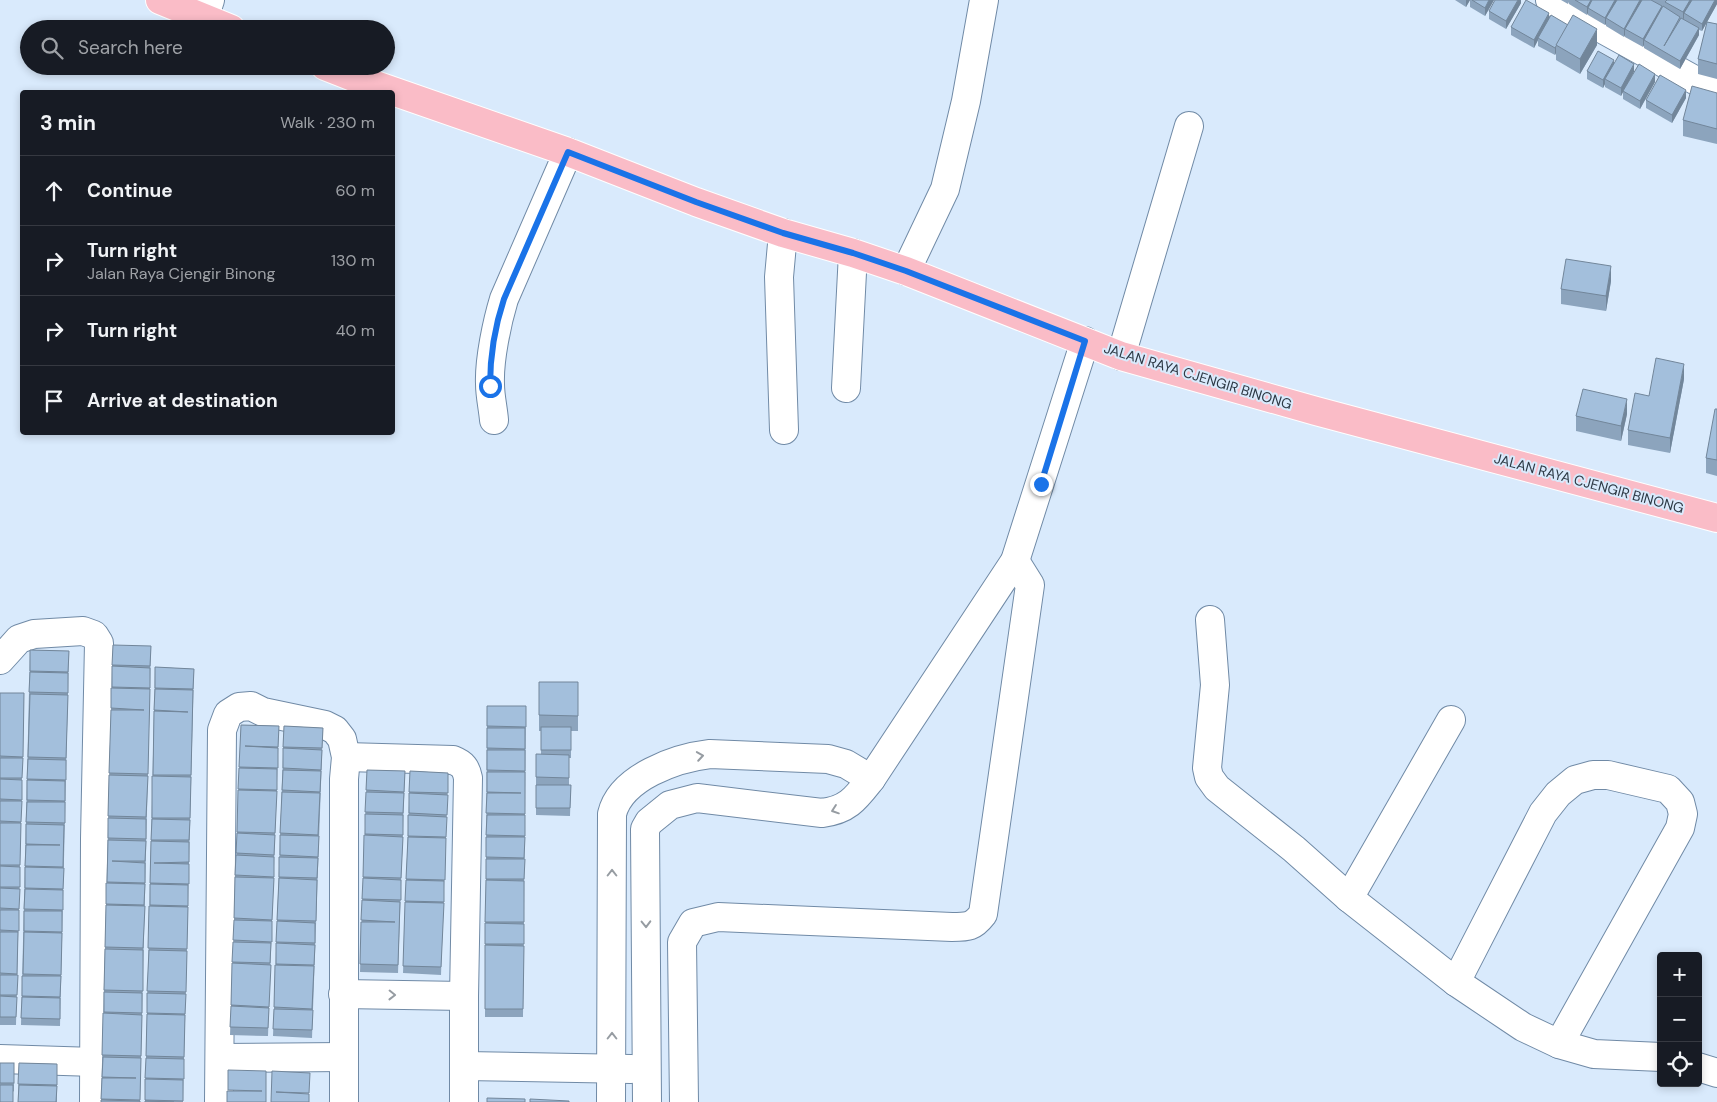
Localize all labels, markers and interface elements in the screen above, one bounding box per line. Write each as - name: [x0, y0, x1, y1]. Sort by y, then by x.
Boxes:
- search box: [20, 20, 395, 75]
- icon: search: [38, 34, 66, 62]
- text: Search here: [78, 35, 183, 60]
- text: 3 min: [40, 109, 96, 137]
- text: Walk · 230 m: [280, 112, 375, 133]
- icon: ahead: [40, 177, 68, 205]
- text: Continue: [87, 178, 173, 203]
- text: 60 m: [335, 180, 375, 201]
- text: Turn right: [87, 238, 177, 263]
- icon: right: [40, 247, 68, 275]
- text: 130 m: [331, 250, 375, 271]
- text: Jalan Raya Cjengir Binong: [87, 263, 275, 284]
- icon: right: [40, 317, 68, 345]
- text: Turn right: [87, 318, 177, 343]
- text: 40 m: [336, 320, 375, 341]
- street label: JALAN RAYA CJENGIR BINONG: [1102, 339, 1294, 413]
- route start: [479, 375, 502, 398]
- icon: arrive: [40, 387, 68, 415]
- text: Arrive at destination: [87, 388, 278, 413]
- street label: JALAN RAYA CJENGIR BINONG: [1492, 449, 1686, 517]
- route end: [1030, 473, 1053, 496]
- one-way arrow: [695, 751, 704, 761]
- one-way arrow: [831, 804, 840, 814]
- one-way arrow: [607, 869, 617, 877]
- one-way arrow: [641, 921, 651, 929]
- map controls: [1657, 952, 1702, 1087]
- button: +: [1657, 952, 1702, 997]
- one-way arrow: [388, 990, 396, 1000]
- button: −: [1657, 997, 1702, 1042]
- one-way arrow: [607, 1032, 617, 1040]
- button: locate: [1657, 1042, 1702, 1087]

